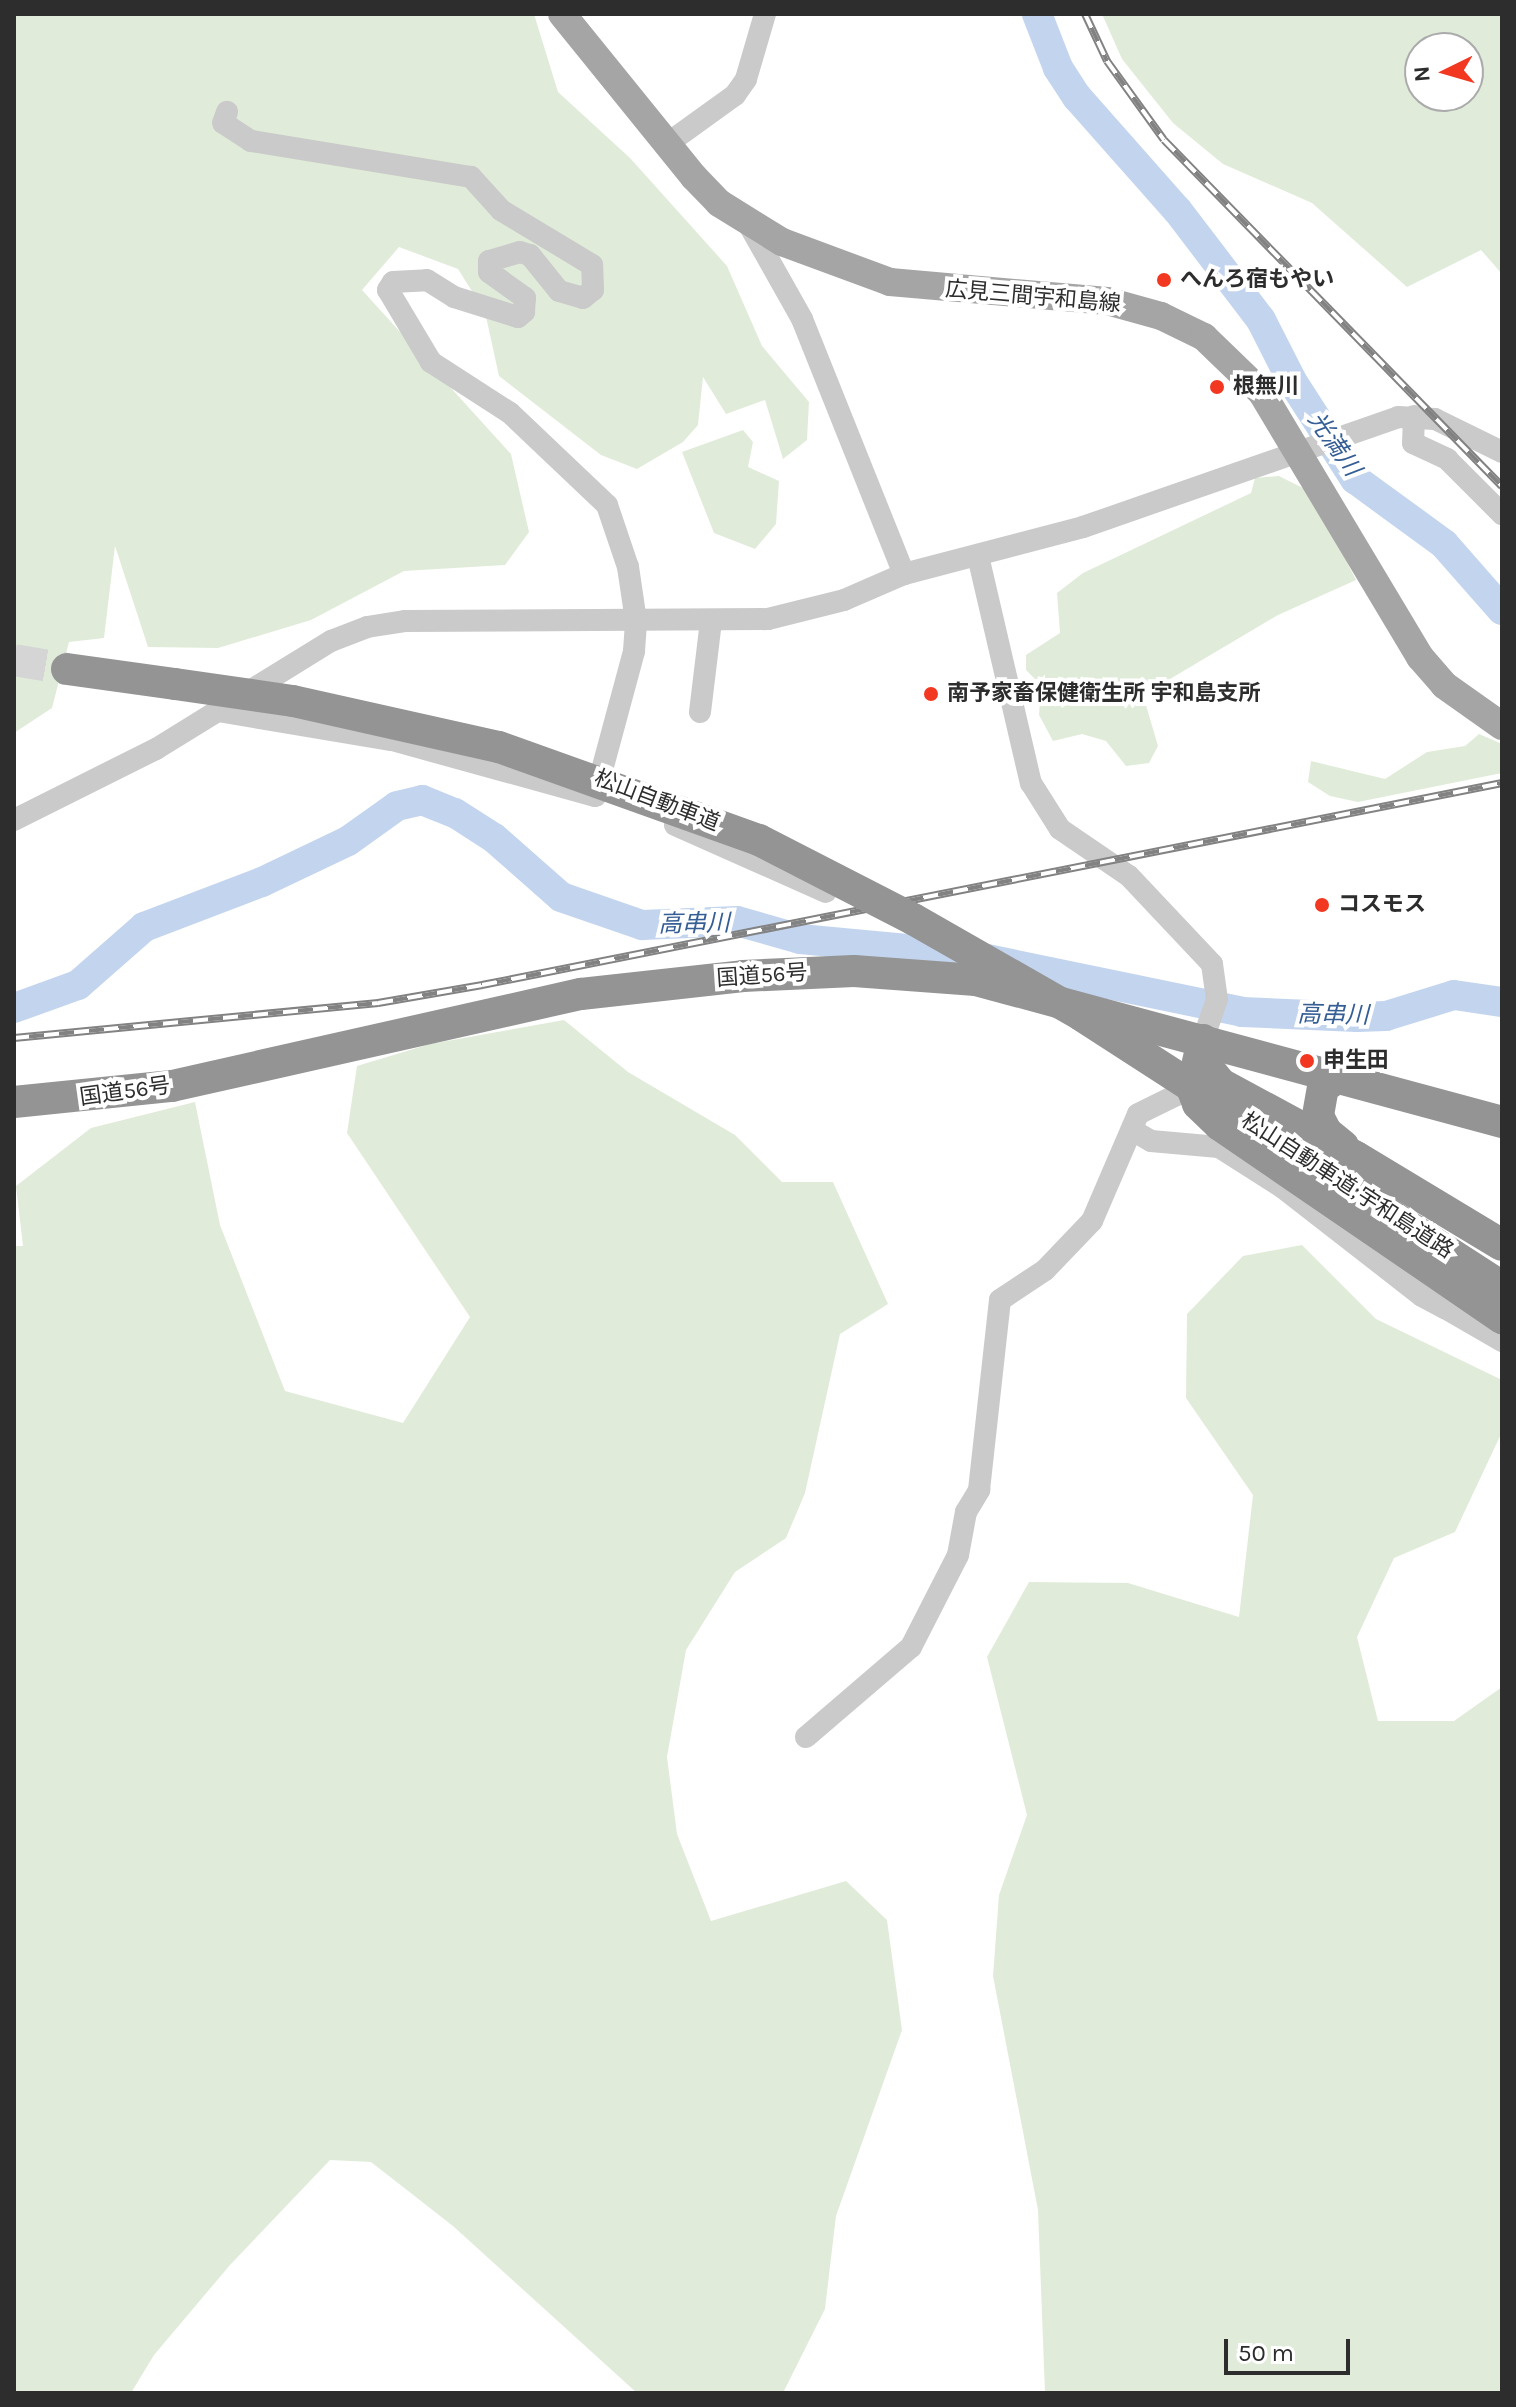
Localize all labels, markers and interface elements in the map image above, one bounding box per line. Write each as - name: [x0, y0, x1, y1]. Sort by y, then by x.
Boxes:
- north arrow: [1404, 32, 1484, 112]
- text: N: [1408, 65, 1436, 83]
- place label: へんろ宿もやい: [1180, 267, 1334, 293]
- marker: へんろ宿もやい: [1155, 271, 1173, 289]
- street label: 広見三間宇和島線: [944, 276, 1122, 318]
- place label: 根無川: [1233, 374, 1299, 400]
- marker: 根無川: [1208, 378, 1226, 396]
- water label: 光満川: [1302, 406, 1366, 482]
- place label: 南予家畜保健衛生所 宇和島支所: [947, 681, 1261, 707]
- marker: 南予家畜保健衛生所 宇和島支所: [922, 685, 940, 703]
- street label: 松山自動車道: [591, 765, 723, 837]
- place label: コスモス: [1338, 892, 1426, 918]
- marker: コスモス: [1313, 896, 1331, 914]
- water label: 高串川: [658, 909, 730, 939]
- street label: 国道56号: [716, 960, 808, 992]
- water label: 高串川: [1297, 1000, 1369, 1030]
- place label: 申生田: [1323, 1048, 1389, 1074]
- marker: 申生田: [1298, 1052, 1316, 1070]
- street label: 国道56号: [78, 1073, 172, 1111]
- street label: 松山自動車道;宇和島道路: [1236, 1107, 1458, 1265]
- scale bar: [1228, 2323, 1354, 2373]
- text: 50 m: [1238, 2339, 1294, 2367]

